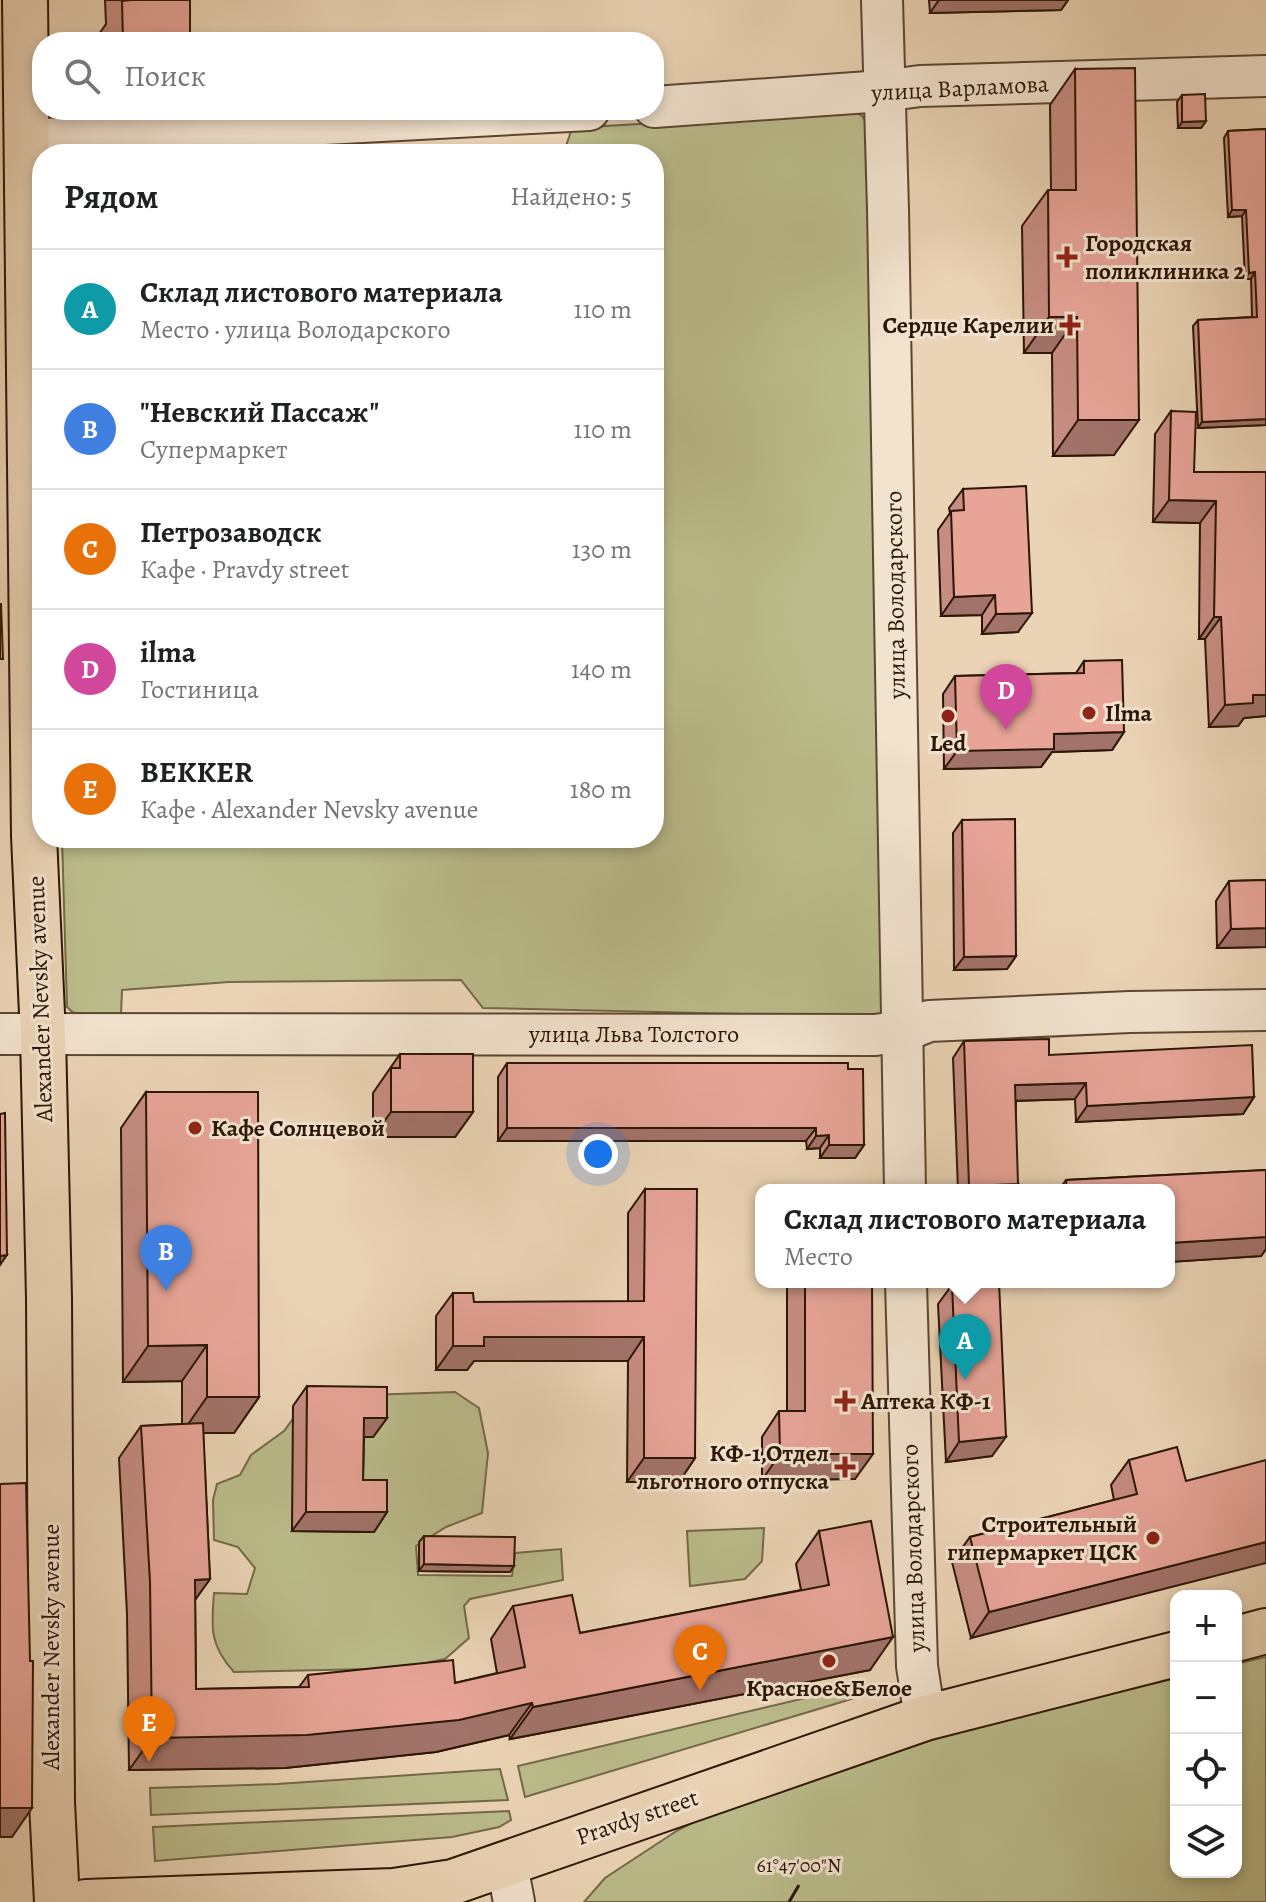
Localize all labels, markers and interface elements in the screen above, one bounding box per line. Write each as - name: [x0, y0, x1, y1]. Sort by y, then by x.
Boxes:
- search box: [32, 32, 664, 120]
- icon: search: [60, 54, 104, 98]
- text: Поиск: [124, 56, 206, 96]
- street label: улица Варламова: [869, 67, 1050, 109]
- text: Рядом: [64, 173, 158, 220]
- text: Найдено: 5: [510, 179, 632, 214]
- place label: Городская поликлиника 2: [1085, 227, 1246, 287]
- marker: Городская поликлиника 2: [1056, 246, 1078, 268]
- text: Склад листового материала: [140, 272, 503, 312]
- text: A: [82, 292, 98, 327]
- text: 110 m: [574, 292, 632, 327]
- place label: Сердце Карелии: [882, 309, 1054, 341]
- text: Место · улица Володарского: [140, 312, 451, 347]
- marker: Сердце Карелии: [1061, 316, 1079, 334]
- text: "Невский Пассаж": [140, 392, 379, 432]
- text: B: [82, 412, 98, 447]
- text: 110 m: [574, 412, 632, 447]
- text: Супермаркет: [140, 432, 288, 467]
- street label: улица Володарского: [877, 491, 913, 700]
- text: Петрозаводск: [140, 512, 322, 552]
- text: C: [82, 532, 98, 567]
- text: 130 m: [572, 532, 632, 567]
- text: Кафе · Pravdy street: [140, 552, 349, 587]
- text: ilma: [140, 632, 196, 672]
- text: D: [81, 652, 99, 687]
- text: 140 m: [571, 652, 632, 687]
- pin: D: [980, 664, 1032, 730]
- text: Гостиница: [140, 672, 259, 707]
- place label: Ilma: [1105, 697, 1153, 729]
- marker: Ilma: [1080, 704, 1098, 722]
- marker: Led: [939, 707, 957, 725]
- place label: Led: [930, 727, 966, 759]
- text: BEKKER: [140, 752, 253, 792]
- text: E: [82, 772, 98, 807]
- text: 180 m: [570, 772, 632, 807]
- text: Кафе · Alexander Nevsky avenue: [140, 792, 478, 827]
- street label: Alexander Nevsky avenue: [20, 875, 60, 1124]
- street label: улица Льва Толстого: [528, 1018, 739, 1050]
- place label: Кафе Солнцевой: [211, 1112, 385, 1144]
- marker: Кафе Солнцевой: [186, 1119, 204, 1137]
- your location: [578, 1134, 618, 1174]
- popup: [755, 1184, 1175, 1288]
- text: Склад листового материала: [784, 1199, 1146, 1239]
- pin: B: [140, 1225, 192, 1291]
- text: Место: [784, 1239, 853, 1274]
- pin: A: [939, 1314, 991, 1380]
- place label: Аптека КФ-1: [860, 1385, 991, 1417]
- marker: Аптека КФ-1: [836, 1392, 854, 1410]
- place label: КФ-1,Отдел льготного отпуска: [636, 1437, 830, 1497]
- street label: улица Володарского: [893, 1443, 933, 1654]
- marker: КФ-1,Отдел льготного отпуска: [836, 1458, 854, 1476]
- place label: Строительный гипермаркет ЦСК: [947, 1508, 1137, 1568]
- street label: Alexander Nevsky avenue: [35, 1524, 67, 1771]
- marker: Строительный гипермаркет ЦСК: [1144, 1529, 1162, 1547]
- map controls: [1170, 1590, 1242, 1878]
- button: +: [1170, 1590, 1242, 1662]
- pin: C: [674, 1625, 726, 1691]
- marker: Красное&Белое: [820, 1652, 838, 1670]
- button: −: [1170, 1662, 1242, 1734]
- place label: Красное&Белое: [746, 1672, 912, 1704]
- pin: E: [123, 1696, 175, 1762]
- button: locate: [1170, 1734, 1242, 1806]
- street label: Pravdy street: [572, 1781, 702, 1853]
- button: layers: [1170, 1806, 1242, 1878]
- text: 61°47'00"N: [757, 1852, 841, 1879]

